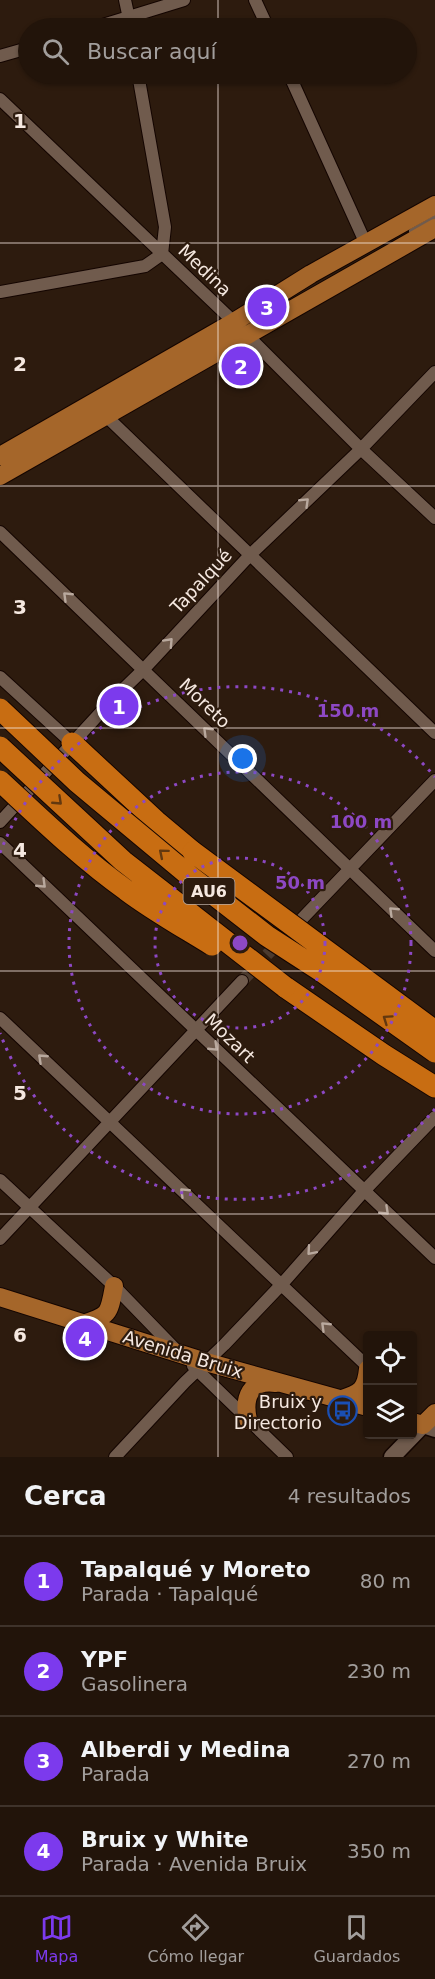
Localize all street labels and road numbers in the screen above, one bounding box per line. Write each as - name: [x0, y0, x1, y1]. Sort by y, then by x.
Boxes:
- street label: Medina: [174, 240, 236, 300]
- street label: Tapalqué: [165, 544, 236, 618]
- street label: Moreto: [175, 674, 235, 732]
- road number: AU6: [184, 878, 234, 904]
- street label: Mozart: [201, 1009, 259, 1067]
- street label: Avenida Bruix: [120, 1326, 246, 1382]

